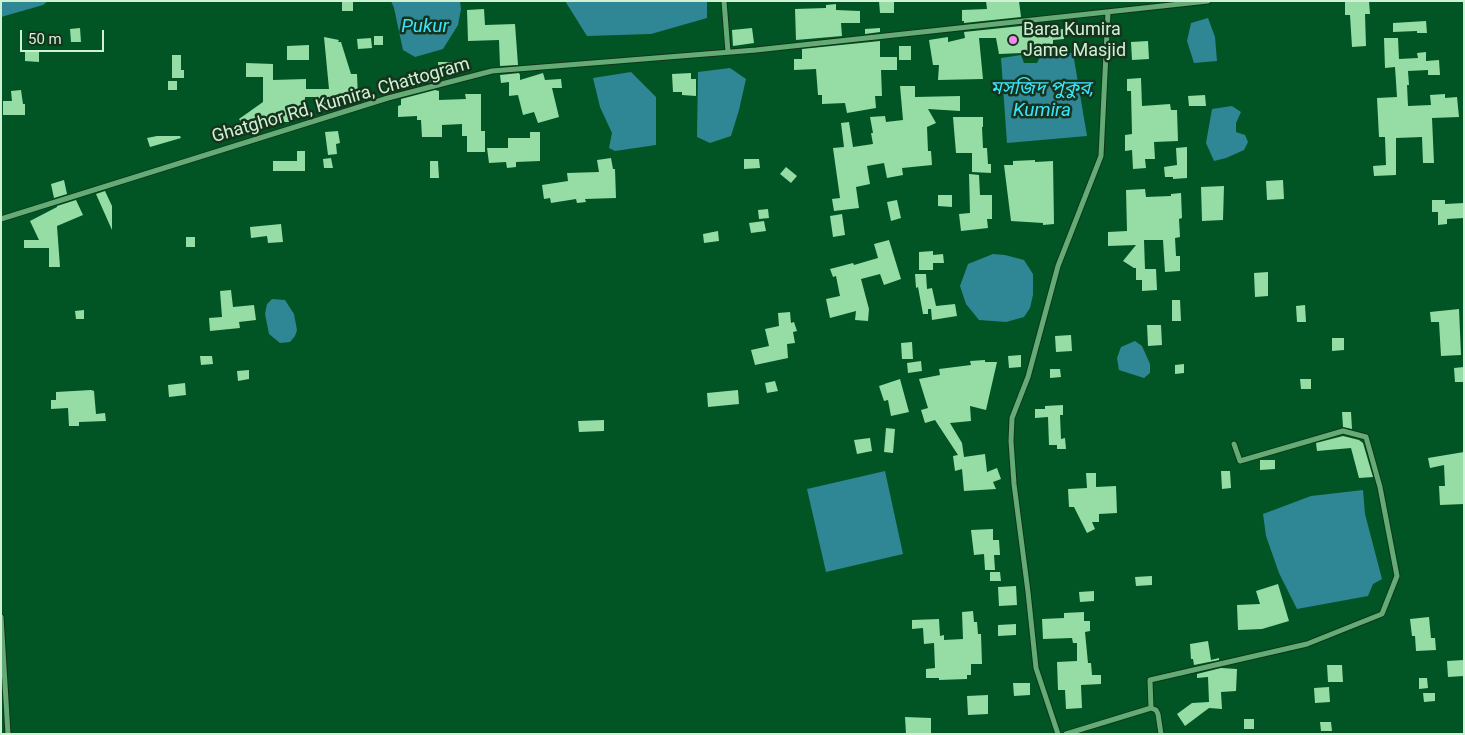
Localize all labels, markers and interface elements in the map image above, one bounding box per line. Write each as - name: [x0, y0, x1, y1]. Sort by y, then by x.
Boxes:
- water label: Pukur: [401, 16, 449, 38]
- place label: Bara Kumira Jame Masjid: [1023, 19, 1126, 62]
- scale bar: [22, 20, 106, 52]
- text: 50 m: [28, 30, 62, 48]
- marker: Bara Kumira Jame Masjid: [1007, 34, 1019, 46]
- street label: Ghatghor Rd, Kumira, Chattogram: [210, 54, 472, 148]
- water label: মসজিদ পুকুর, Kumira: [990, 78, 1094, 122]

